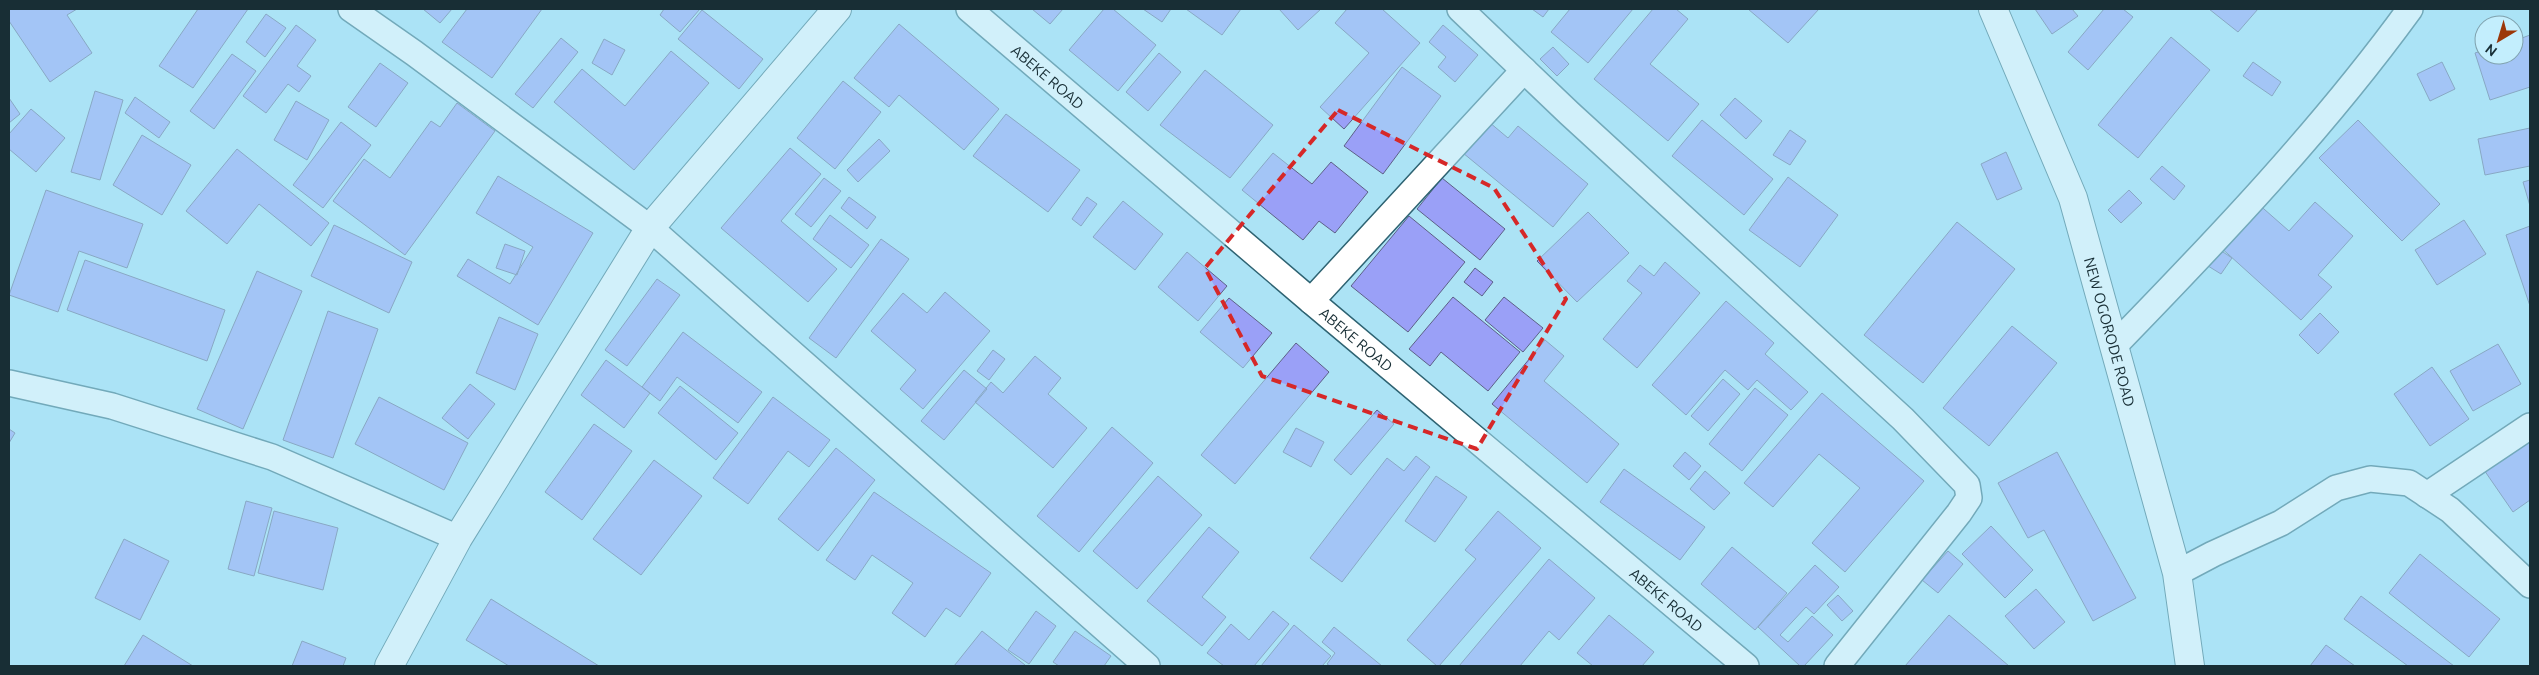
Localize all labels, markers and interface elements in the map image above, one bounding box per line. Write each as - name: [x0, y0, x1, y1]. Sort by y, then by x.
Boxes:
- north arrow: [2474, 15, 2524, 65]
- street label: ABEKE ROAD: [1008, 41, 1088, 112]
- text: N: [2482, 41, 2500, 60]
- street label: NEW OGORODE ROAD: [2081, 255, 2139, 408]
- street label: ABEKE ROAD: [1317, 304, 1396, 375]
- street label: ABEKE ROAD: [1627, 564, 1707, 635]

